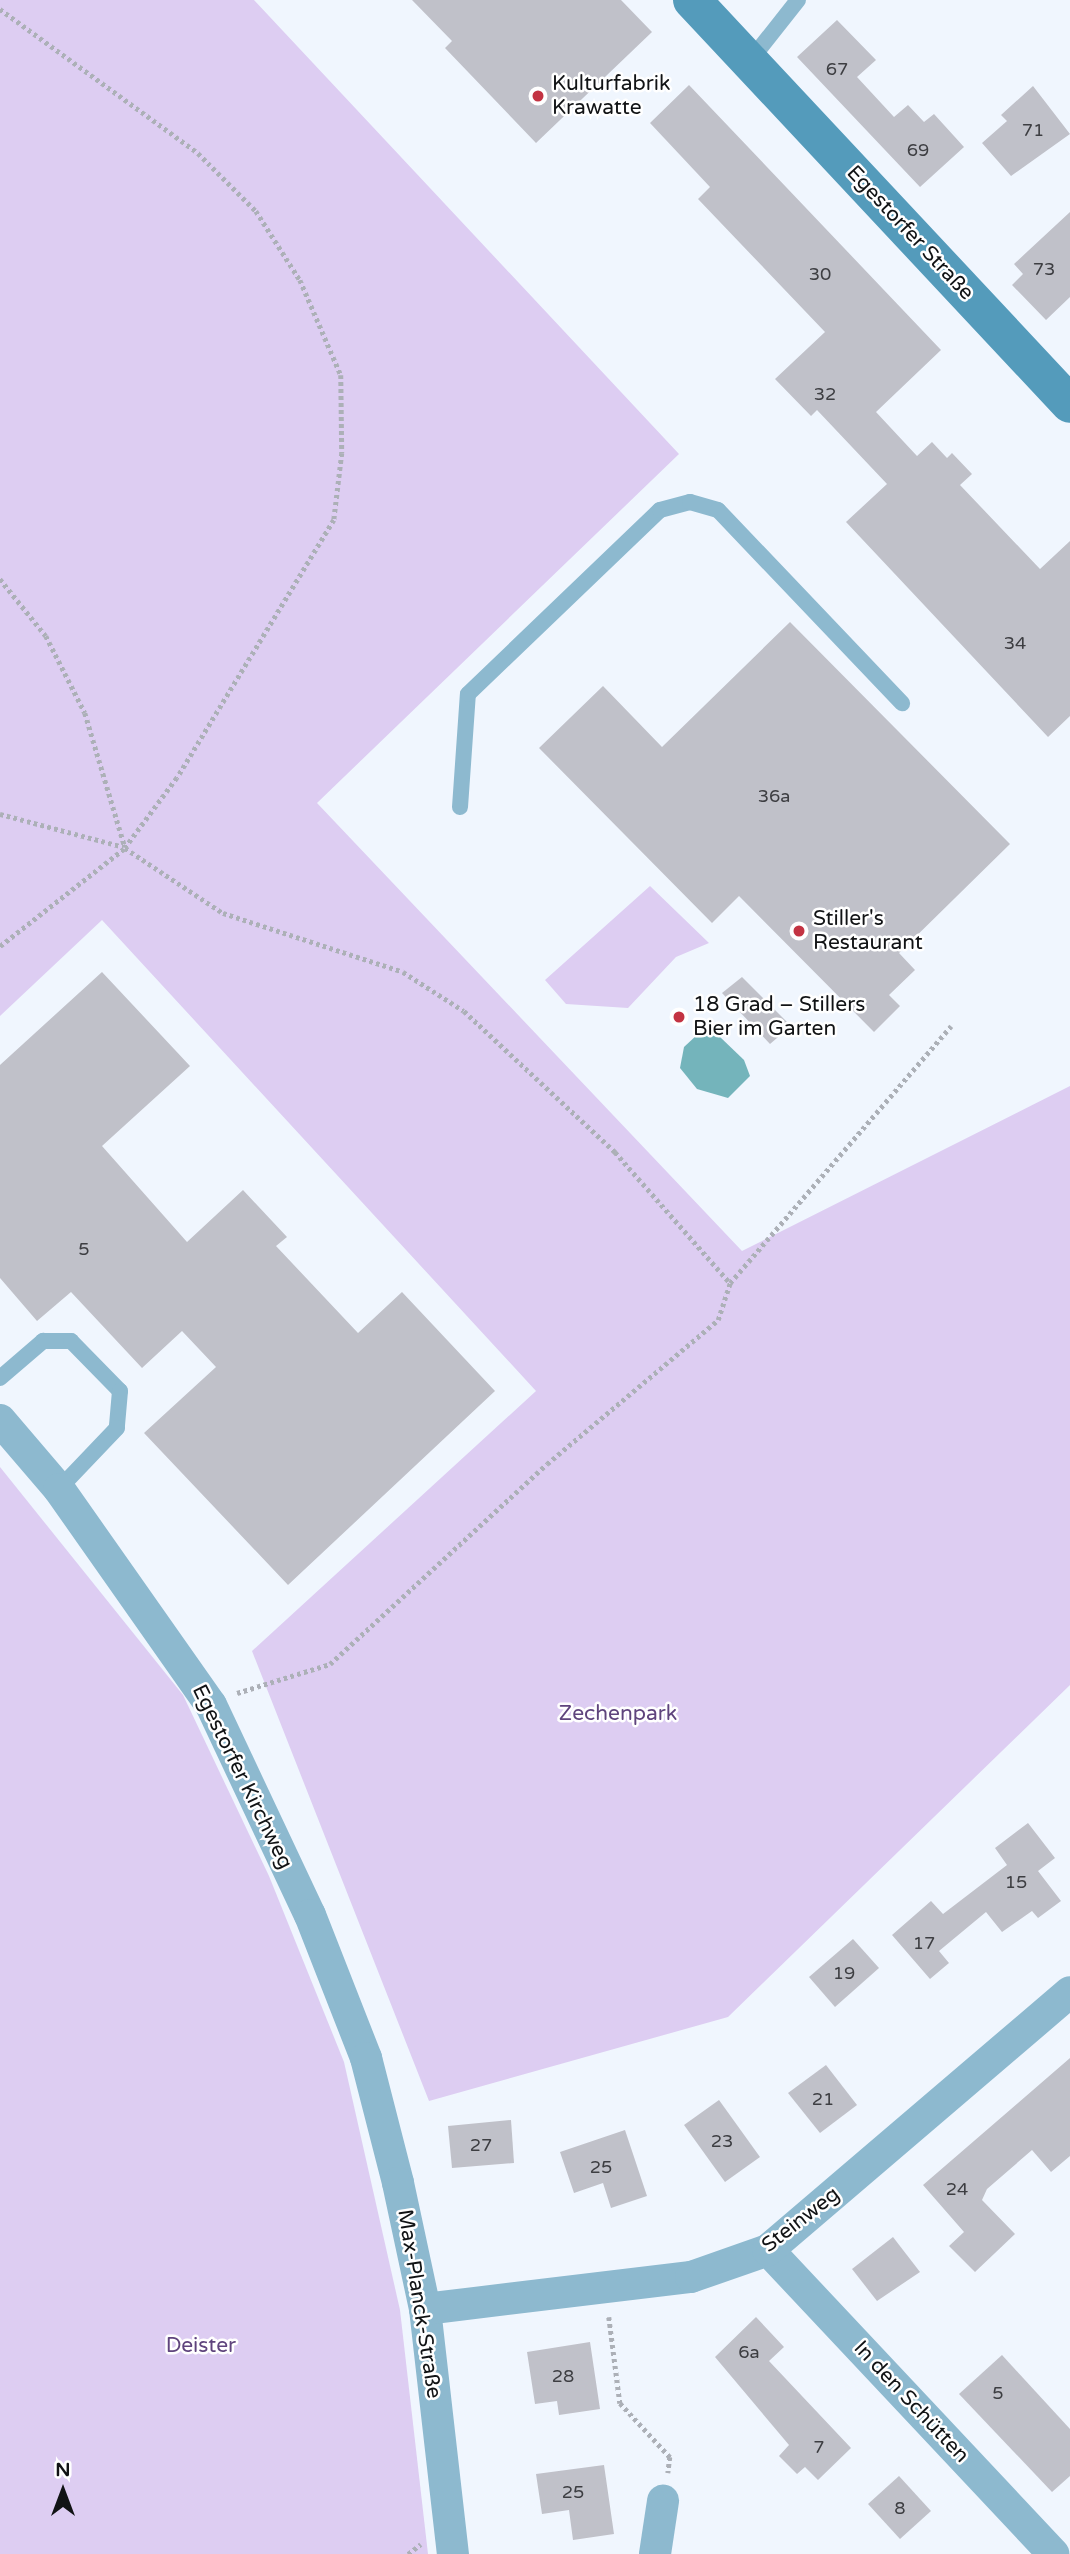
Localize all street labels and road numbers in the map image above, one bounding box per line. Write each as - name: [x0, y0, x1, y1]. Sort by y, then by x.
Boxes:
- street label: Egestorfer Straße: [841, 161, 979, 305]
- street label: Egestorfer Kirchweg: [186, 1681, 298, 1873]
- street label: Steinweg: [757, 2182, 845, 2258]
- street label: Max-Planck-Straße: [392, 2208, 446, 2400]
- street label: In den Schütten: [848, 2336, 974, 2468]

